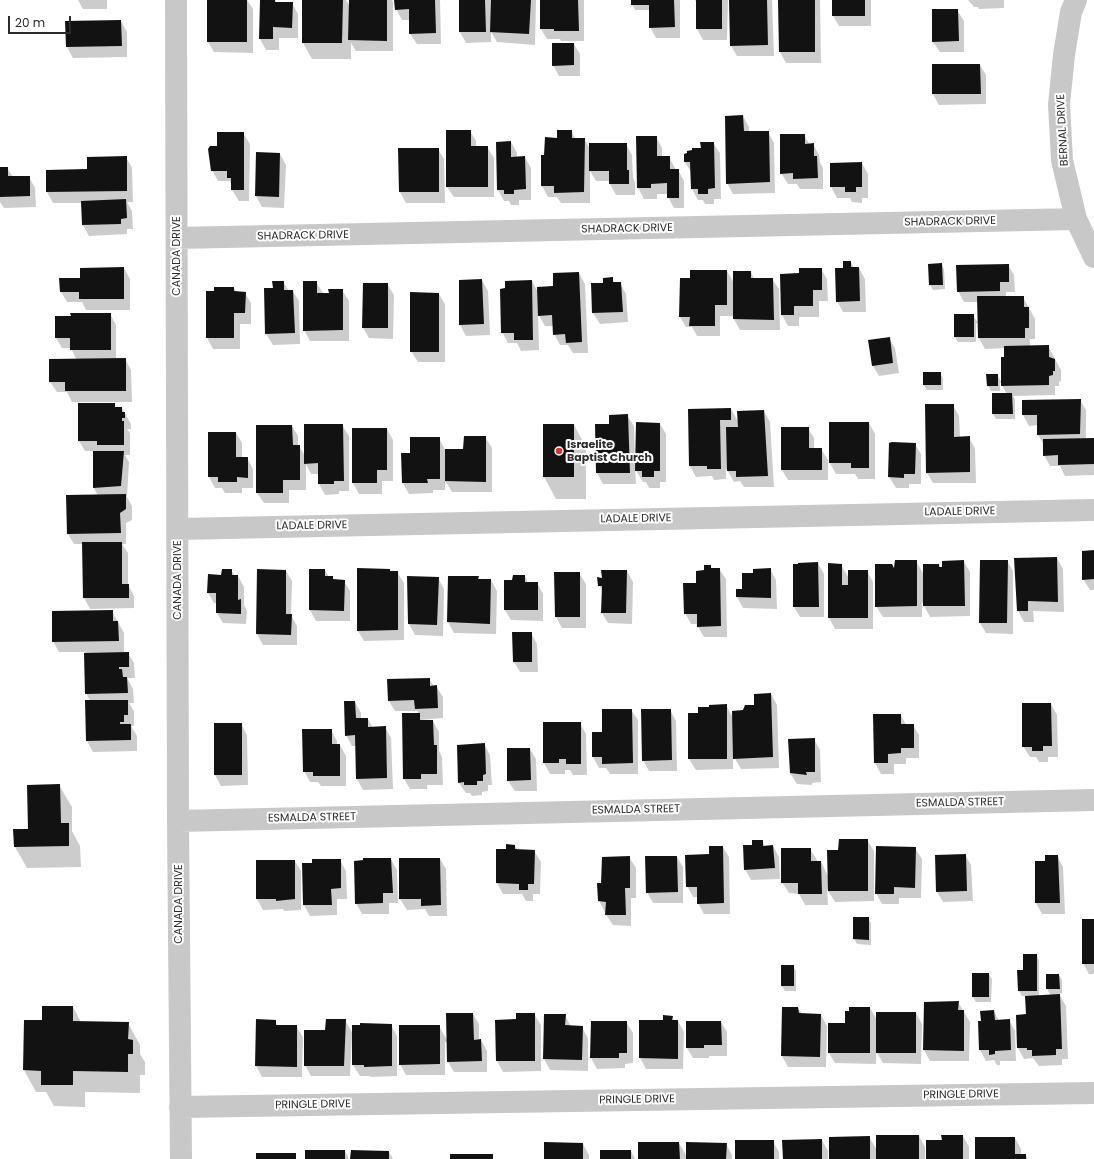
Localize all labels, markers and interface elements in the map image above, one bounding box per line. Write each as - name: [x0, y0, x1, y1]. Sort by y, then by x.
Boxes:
- scale bar: [10, 8, 73, 34]
- text: 20 m: [15, 14, 45, 31]
- street label: BERNAL DRIVE: [1055, 94, 1071, 166]
- street label: SHADRACK DRIVE: [904, 215, 996, 229]
- street label: CANADA DRIVE: [170, 216, 184, 296]
- street label: SHADRACK DRIVE: [581, 222, 673, 236]
- street label: SHADRACK DRIVE: [257, 229, 349, 243]
- place label: Israelite Baptist Church: [567, 438, 652, 464]
- marker: Israelite Baptist Church: [554, 446, 564, 456]
- street label: LADALE DRIVE: [924, 505, 996, 519]
- street label: LADALE DRIVE: [600, 512, 672, 526]
- street label: LADALE DRIVE: [276, 519, 348, 533]
- street label: CANADA DRIVE: [171, 540, 185, 620]
- street label: ESMALDA STREET: [916, 796, 1004, 810]
- street label: ESMALDA STREET: [592, 803, 680, 817]
- street label: ESMALDA STREET: [268, 811, 356, 825]
- street label: CANADA DRIVE: [172, 864, 186, 944]
- street label: PRINGLE DRIVE: [923, 1088, 999, 1102]
- street label: PRINGLE DRIVE: [599, 1093, 675, 1107]
- street label: PRINGLE DRIVE: [275, 1098, 351, 1112]

